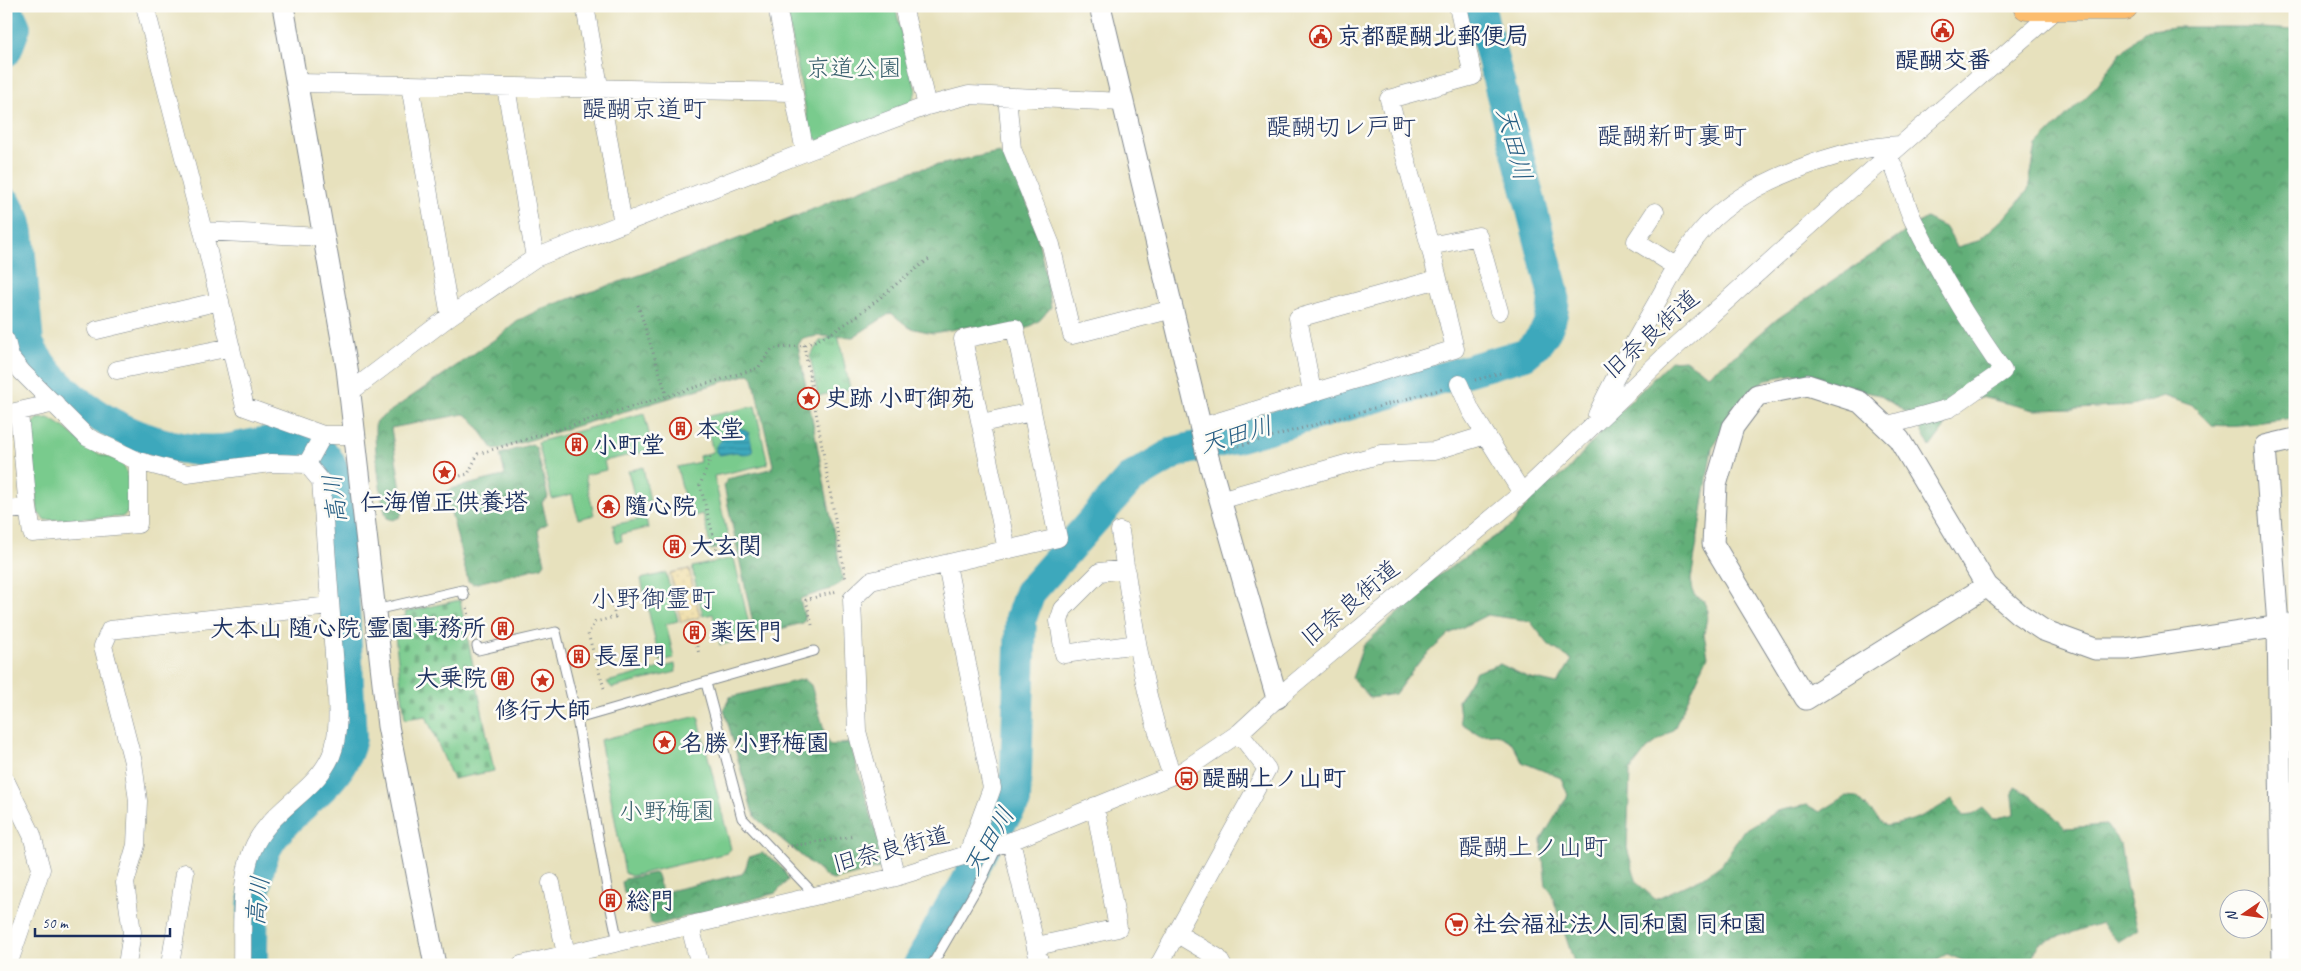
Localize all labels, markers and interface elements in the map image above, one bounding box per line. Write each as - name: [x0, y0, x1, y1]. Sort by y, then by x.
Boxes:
- public building icon: 醍醐交番: [1931, 19, 1955, 43]
- place label: 京都醍醐北郵便局: [1337, 21, 1529, 51]
- public building icon: 京都醍醐北郵便局: [1309, 24, 1333, 48]
- place label: 醍醐交番: [1895, 45, 1991, 75]
- park label: 京道公園: [806, 53, 902, 83]
- district label: 醍醐京道町: [581, 93, 707, 125]
- water label: 天田川: [1489, 104, 1539, 184]
- district label: 醍醐切レ戸町: [1266, 111, 1416, 143]
- district label: 醍醐新町裏町: [1597, 120, 1747, 152]
- street label: 旧奈良街道: [1596, 283, 1706, 385]
- place label: 史跡 小町御苑: [825, 383, 975, 413]
- place icon: 史跡 小町御苑: [797, 386, 821, 410]
- water label: 天田川: [1196, 409, 1276, 461]
- place label: 本堂: [696, 414, 744, 444]
- building icon: 本堂: [668, 417, 692, 441]
- place label: 小町堂: [593, 430, 665, 460]
- building icon: 小町堂: [565, 433, 589, 457]
- place icon: 仁海僧正供養塔: [432, 461, 456, 485]
- water label: 高川: [316, 472, 354, 526]
- place label: 仁海僧正供養塔: [360, 487, 528, 517]
- place label: 隨心院: [624, 491, 696, 521]
- temple icon: 隨心院: [596, 494, 620, 518]
- place label: 大玄関: [690, 531, 762, 561]
- building icon: 大玄関: [662, 534, 686, 558]
- street label: 旧奈良街道: [1294, 553, 1406, 653]
- district label: 小野御霊町: [590, 583, 716, 615]
- place label: 大本山 随心院 霊園事務所: [210, 613, 486, 643]
- building icon: 大本山 随心院 霊園事務所: [490, 616, 514, 640]
- place label: 薬医門: [710, 617, 782, 647]
- building icon: 薬医門: [682, 620, 706, 644]
- place label: 長屋門: [594, 641, 666, 671]
- building icon: 長屋門: [566, 644, 590, 668]
- place label: 大乗院: [415, 663, 487, 693]
- building icon: 大乗院: [491, 666, 515, 690]
- place icon: 修行大師: [531, 669, 555, 693]
- place label: 修行大師: [495, 695, 591, 725]
- place label: 名勝 小野梅園: [680, 728, 830, 758]
- place icon: 名勝 小野梅園: [652, 731, 676, 755]
- place label: 醍醐上ノ山町: [1202, 763, 1346, 793]
- bus stop icon: 醍醐上ノ山町: [1174, 766, 1198, 790]
- park label: 小野梅園: [619, 796, 715, 826]
- water label: 天田川: [956, 801, 1022, 881]
- street label: 旧奈良街道: [829, 819, 953, 879]
- district label: 醍醐上ノ山町: [1458, 831, 1608, 863]
- water label: 高川: [239, 874, 277, 928]
- place label: 総門: [626, 886, 674, 916]
- north arrow: [2218, 888, 2268, 938]
- building icon: 総門: [598, 889, 622, 913]
- scale bar: [35, 906, 170, 938]
- text: N: [2222, 908, 2241, 923]
- place label: 社会福祉法人同和園 同和園: [1473, 909, 1767, 939]
- supermarket icon: 社会福祉法人同和園 同和園: [1445, 912, 1469, 936]
- text: 50 m: [42, 914, 69, 933]

